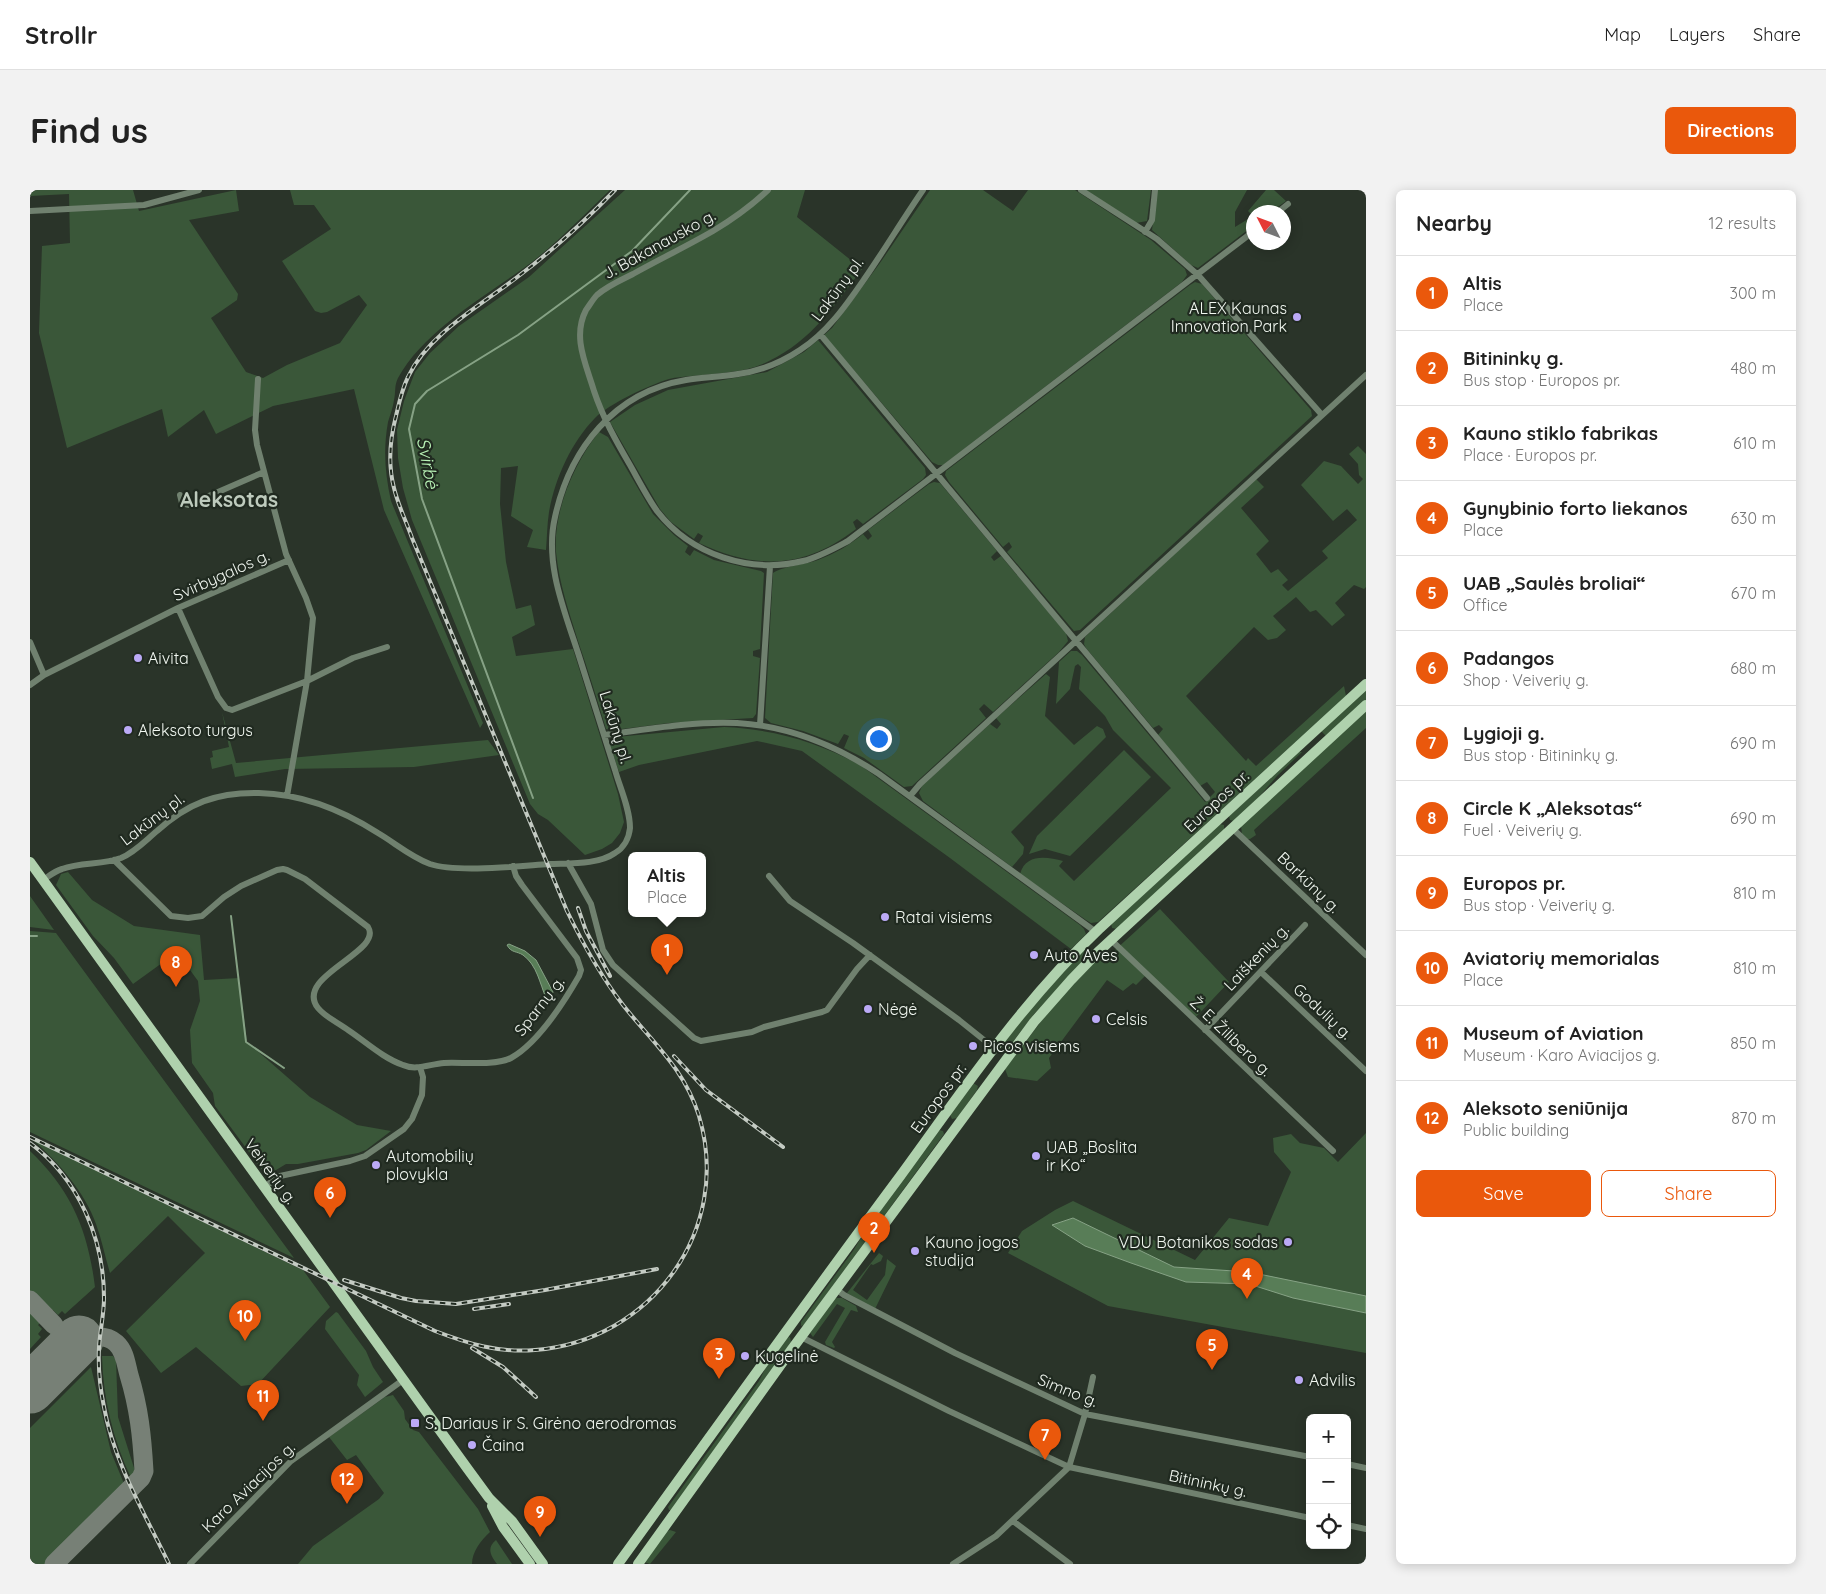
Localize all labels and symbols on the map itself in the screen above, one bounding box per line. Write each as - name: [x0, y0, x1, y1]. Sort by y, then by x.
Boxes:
- street label: J. Bakanausko g.: [599, 205, 719, 283]
- north arrow: [1246, 205, 1291, 250]
- street label: Lakūnų pl.: [807, 253, 868, 325]
- place label: ALEX Kaunas Innovation Park: [1171, 298, 1287, 336]
- marker: ALEX Kaunas Innovation Park: [1291, 311, 1303, 323]
- water label: Svirbė: [412, 436, 444, 491]
- district label: Aleksotas: [180, 486, 278, 512]
- street label: Svirbygalos g.: [170, 545, 272, 605]
- place label: Aivita: [148, 648, 189, 668]
- marker: Aivita: [132, 652, 144, 664]
- street label: Lakūnų pl.: [596, 688, 637, 766]
- place label: Aleksoto turgus: [138, 720, 253, 740]
- marker: Aleksoto turgus: [122, 724, 134, 736]
- your location: [866, 726, 892, 752]
- street label: Europos pr.: [1179, 766, 1253, 836]
- street label: Lakūnų pl.: [116, 788, 188, 849]
- street label: Barkūnų g.: [1273, 847, 1345, 917]
- place label: Ratai visiems: [895, 907, 992, 927]
- marker: Ratai visiems: [879, 911, 891, 923]
- street label: Laiškenių g.: [1219, 919, 1293, 995]
- pin: 1: [651, 934, 683, 975]
- place label: Auto Aves: [1044, 945, 1118, 965]
- pin: 8: [160, 946, 192, 987]
- marker: Auto Aves: [1028, 949, 1040, 961]
- street label: Sparnų g.: [510, 972, 569, 1040]
- street label: Godulių g.: [1289, 979, 1357, 1043]
- street label: Ž. E. Žilibero g.: [1186, 992, 1276, 1080]
- place label: Nėgė: [878, 999, 917, 1019]
- marker: Nėgė: [862, 1003, 874, 1015]
- place label: Celsis: [1106, 1009, 1148, 1029]
- marker: Celsis: [1090, 1013, 1102, 1025]
- place label: Picos visiems: [983, 1036, 1080, 1056]
- marker: Picos visiems: [967, 1040, 979, 1052]
- street label: Europos pr.: [906, 1059, 970, 1137]
- street label: Veiverių g.: [241, 1134, 302, 1208]
- place label: UAB „Boslita ir Ko“: [1046, 1137, 1137, 1175]
- place label: Automobilių plovykla: [386, 1146, 474, 1184]
- marker: UAB „Boslita ir Ko“: [1030, 1150, 1042, 1162]
- marker: Automobilių plovykla: [370, 1159, 382, 1171]
- pin: 6: [314, 1177, 346, 1218]
- pin: 2: [858, 1212, 890, 1253]
- place label: Kauno jogos studija: [925, 1232, 1019, 1270]
- place label: VDU Botanikos sodas: [1118, 1232, 1278, 1252]
- marker: VDU Botanikos sodas: [1282, 1236, 1294, 1248]
- marker: Kauno jogos studija: [909, 1245, 921, 1257]
- pin: 4: [1231, 1258, 1263, 1299]
- pin: 10: [229, 1300, 261, 1341]
- pin: 5: [1196, 1329, 1228, 1370]
- pin: 3: [703, 1338, 735, 1379]
- place label: Kugelinė: [755, 1346, 819, 1366]
- marker: Kugelinė: [739, 1350, 751, 1362]
- street label: Simno g.: [1035, 1369, 1101, 1411]
- place label: Advilis: [1309, 1370, 1356, 1390]
- marker: Advilis: [1293, 1374, 1305, 1386]
- pin: 11: [247, 1380, 279, 1421]
- place label: S. Dariaus ir S. Girėno aerodromas: [425, 1413, 677, 1433]
- marker: S. Dariaus ir S. Girėno aerodromas: [409, 1417, 421, 1429]
- pin: 7: [1029, 1419, 1061, 1460]
- place label: Čaina: [482, 1435, 525, 1455]
- street label: Karo Aviacijos g.: [197, 1437, 299, 1537]
- marker: Čaina: [466, 1439, 478, 1451]
- pin: 12: [331, 1463, 363, 1504]
- street label: Bitininkų g.: [1167, 1465, 1249, 1501]
- pin: 9: [524, 1496, 556, 1537]

